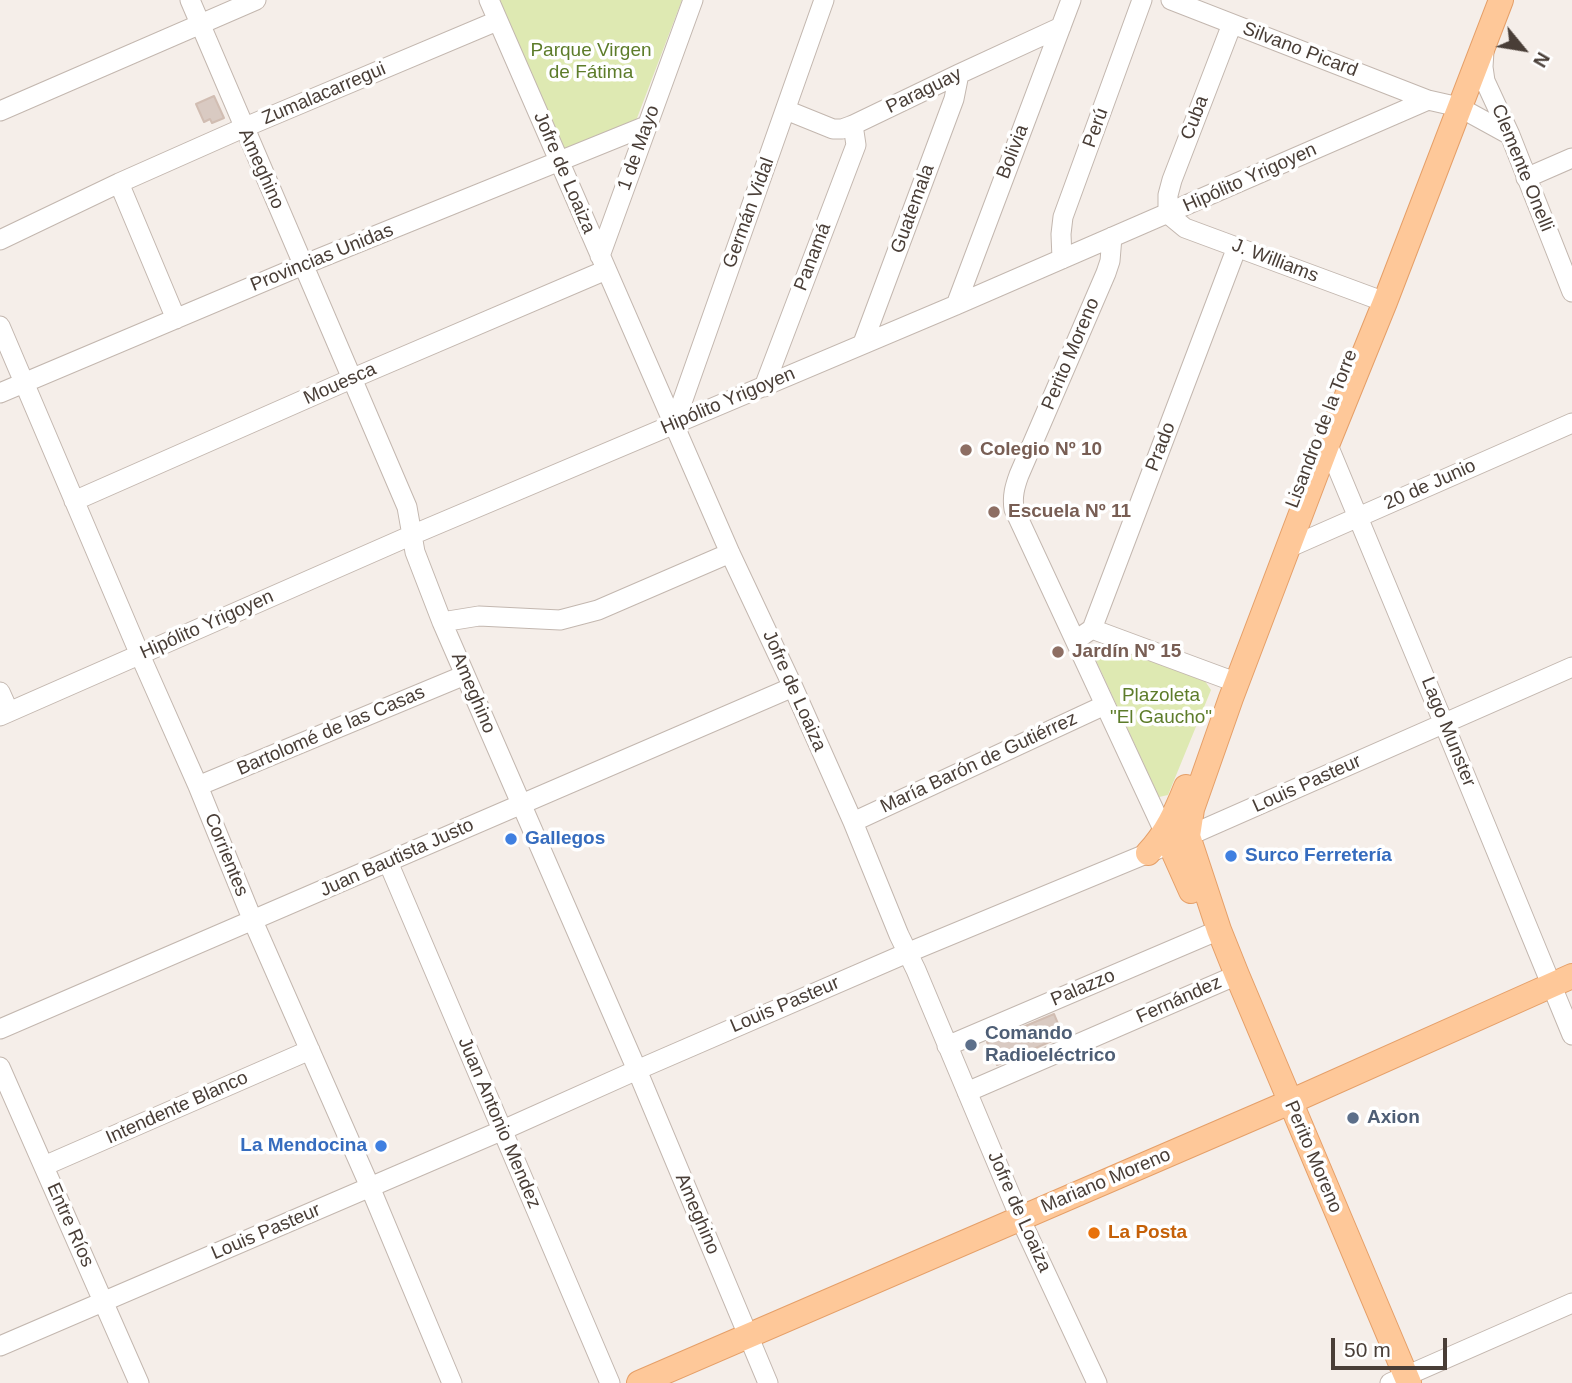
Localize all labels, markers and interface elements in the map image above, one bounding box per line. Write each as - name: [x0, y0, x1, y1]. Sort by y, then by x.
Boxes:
- north arrow: [1488, 14, 1558, 84]
- street label: Silvano Picard: [1239, 18, 1361, 82]
- park label: Parque Virgen de Fátima: [530, 40, 652, 84]
- text: N: [1529, 49, 1554, 71]
- street label: Zumalacarregui: [259, 58, 389, 130]
- street label: Paraguay: [882, 63, 966, 119]
- street label: Cuba: [1176, 93, 1214, 143]
- street label: Clemente Onelli: [1486, 101, 1558, 235]
- street label: 1 de Mayo: [613, 102, 665, 194]
- street label: Perú: [1078, 105, 1114, 151]
- street label: Jofre de Loaiza: [528, 109, 600, 237]
- street label: Bolivia: [992, 122, 1034, 182]
- street label: Ameghino: [233, 125, 289, 213]
- street label: Hipólito Yrigoyen: [1180, 138, 1320, 218]
- street label: Germán Vidal: [718, 155, 780, 271]
- street label: Guatemala: [886, 161, 940, 257]
- street label: Provincias Unidas: [247, 219, 397, 297]
- street label: Panamá: [790, 220, 836, 294]
- street label: J. Williams: [1229, 234, 1321, 288]
- street label: Perito Moreno: [1037, 295, 1105, 413]
- street label: Lisandro de la Torre: [1281, 347, 1363, 511]
- street label: Mouesca: [300, 358, 380, 410]
- street label: Hipólito Yrigoyen: [657, 362, 799, 440]
- street label: Prado: [1141, 419, 1181, 475]
- place label: Colegio Nº 10: [980, 439, 1102, 461]
- marker: Colegio Nº 10: [958, 442, 974, 458]
- street label: 20 de Junio: [1380, 455, 1480, 515]
- place label: Escuela Nº 11: [1008, 501, 1131, 523]
- marker: Escuela Nº 11: [986, 504, 1002, 520]
- street label: Hipólito Yrigoyen: [137, 585, 277, 665]
- street label: Jofre de Loaiza: [757, 627, 831, 755]
- place label: Jardín Nº 15: [1072, 641, 1181, 663]
- marker: Jardín Nº 15: [1050, 644, 1066, 660]
- street label: Ameghino: [446, 649, 500, 737]
- street label: Lago Munster: [1416, 674, 1480, 790]
- street label: Bartolomé de las Casas: [234, 681, 428, 781]
- park label: Plazoleta "El Gaucho": [1110, 685, 1212, 729]
- street label: María Barón de Gutiérrez: [877, 707, 1081, 819]
- street label: Louis Pasteur: [1249, 750, 1365, 818]
- street label: Corrientes: [199, 810, 253, 900]
- street label: Juan Bautista Justo: [317, 814, 477, 902]
- place label: Gallegos: [525, 828, 605, 850]
- marker: Gallegos: [503, 831, 519, 847]
- place label: Surco Ferretería: [1245, 845, 1392, 867]
- marker: Surco Ferretería: [1223, 848, 1239, 864]
- street label: Palazzo: [1047, 964, 1119, 1012]
- street label: Fernández: [1133, 971, 1225, 1029]
- street label: Louis Pasteur: [727, 972, 843, 1038]
- place label: Comando Radioeléctrico: [985, 1023, 1116, 1067]
- street label: Juan Antonio Mendez: [453, 1034, 545, 1212]
- marker: Comando Radioeléctrico: [963, 1037, 979, 1053]
- street label: Intendente Blanco: [102, 1066, 252, 1150]
- street label: Perito Moreno: [1279, 1098, 1347, 1216]
- place label: Axion: [1367, 1107, 1420, 1129]
- marker: Axion: [1345, 1110, 1361, 1126]
- place label: La Mendocina: [240, 1135, 367, 1157]
- marker: La Mendocina: [373, 1138, 389, 1154]
- street label: Mariano Moreno: [1038, 1143, 1174, 1219]
- street label: Jofre de Loaiza: [982, 1148, 1056, 1276]
- street label: Ameghino: [670, 1170, 724, 1258]
- street label: Entre Ríos: [41, 1179, 99, 1271]
- street label: Louis Pasteur: [208, 1199, 324, 1265]
- place label: La Posta: [1108, 1222, 1187, 1244]
- marker: La Posta: [1086, 1225, 1102, 1241]
- scale bar: [1334, 1324, 1450, 1368]
- text: 50 m: [1344, 1338, 1391, 1361]

